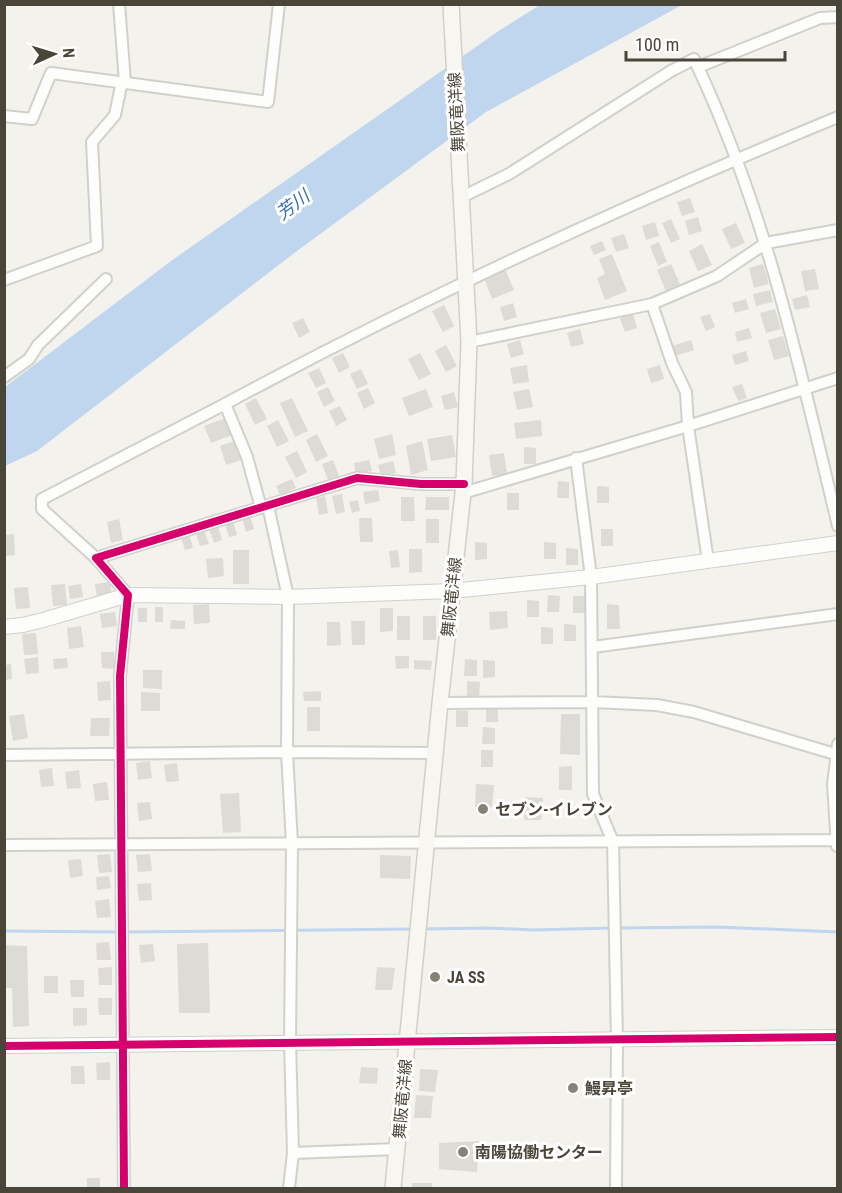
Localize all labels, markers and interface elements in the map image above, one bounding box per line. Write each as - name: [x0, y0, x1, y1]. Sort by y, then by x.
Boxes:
- north arrow: [24, 24, 84, 84]
- scale bar: [626, 24, 785, 62]
- text: 100 m: [635, 34, 679, 55]
- text: N: [59, 47, 78, 59]
- street label: 舞阪竜洋線: [445, 72, 468, 152]
- water label: 芳川: [272, 184, 315, 224]
- street label: 舞阪竜洋線: [438, 556, 465, 638]
- place label: セブン-イレブン: [495, 800, 613, 819]
- marker: セブン-イレブン: [476, 802, 490, 816]
- place label: JA SS: [447, 968, 486, 987]
- marker: JA SS: [428, 970, 442, 984]
- street label: 舞阪竜洋線: [390, 1058, 415, 1140]
- place label: 鰻昇亭: [585, 1079, 633, 1098]
- marker: 鰻昇亭: [566, 1081, 580, 1095]
- place label: 南陽協働センター: [475, 1143, 603, 1162]
- marker: 南陽協働センター: [456, 1145, 470, 1159]

